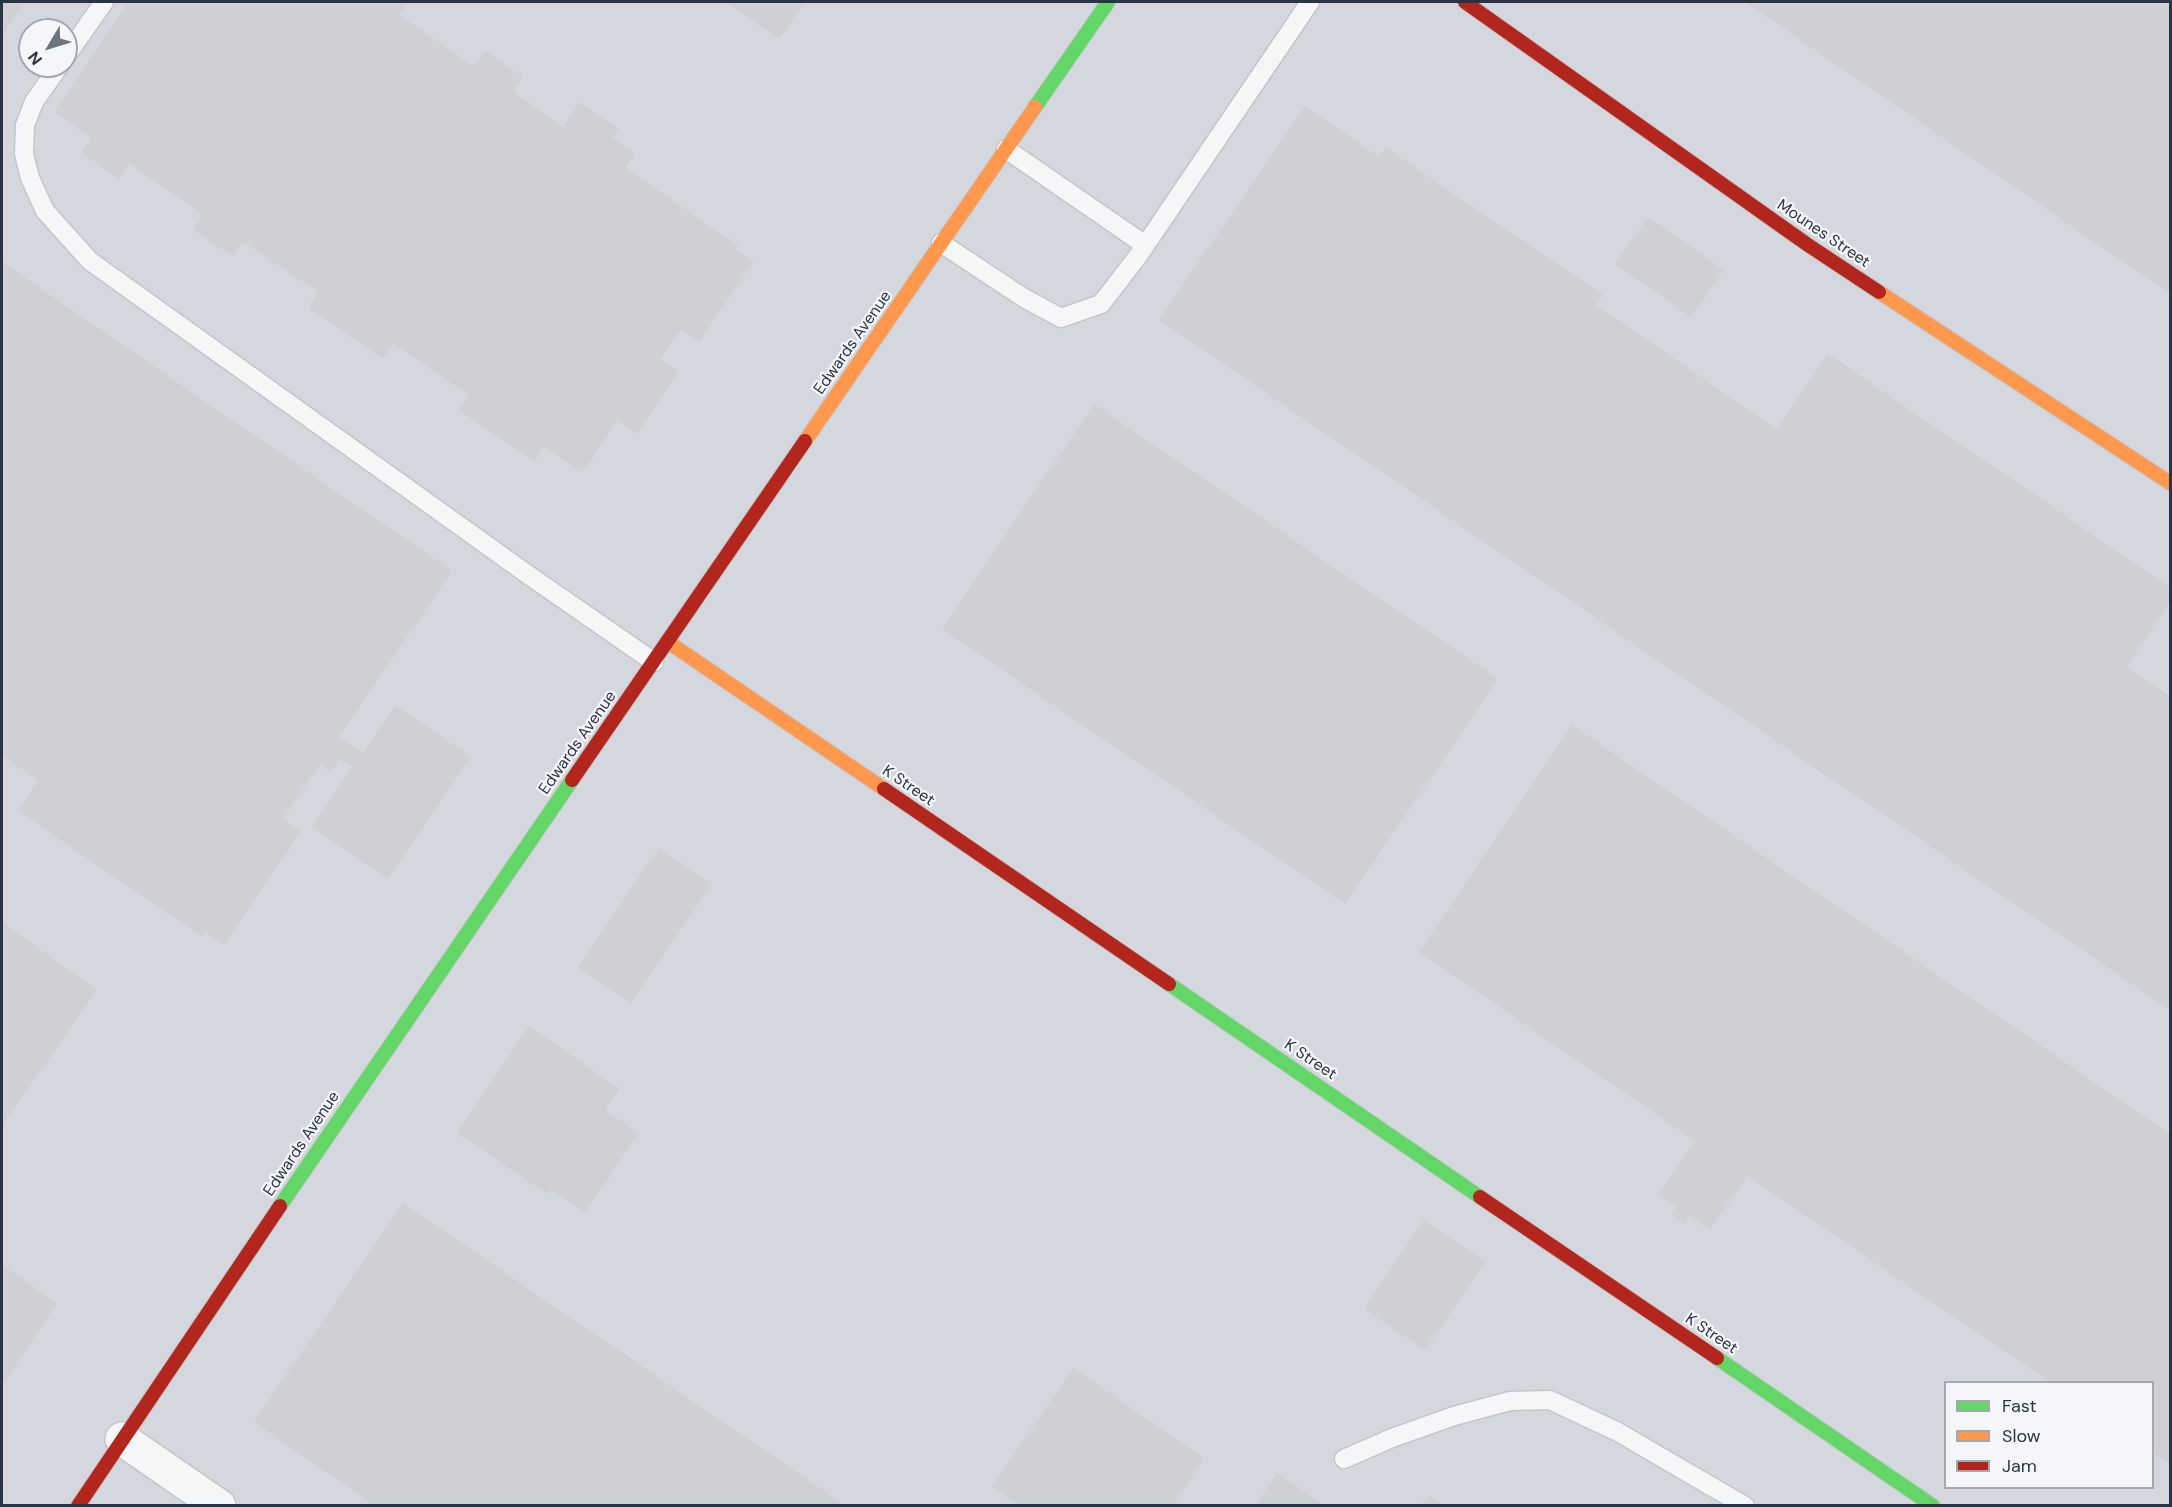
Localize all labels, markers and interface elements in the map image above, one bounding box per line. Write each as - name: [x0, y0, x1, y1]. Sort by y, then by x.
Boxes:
- north arrow: [18, 18, 78, 78]
- text: N: [23, 47, 47, 69]
- street label: Mounes Street: [1773, 196, 1873, 272]
- street label: Edwards Avenue: [810, 288, 896, 398]
- street label: Edwards Avenue: [535, 688, 621, 798]
- street label: K Street: [878, 762, 938, 810]
- street label: K Street: [1280, 1036, 1340, 1084]
- street label: Edwards Avenue: [260, 1088, 344, 1200]
- street label: K Street: [1681, 1310, 1741, 1358]
- legend: [1944, 1381, 2154, 1489]
- text: Fast: [2002, 1394, 2037, 1418]
- text: Slow: [2002, 1424, 2041, 1448]
- text: Jam: [2002, 1454, 2037, 1478]

